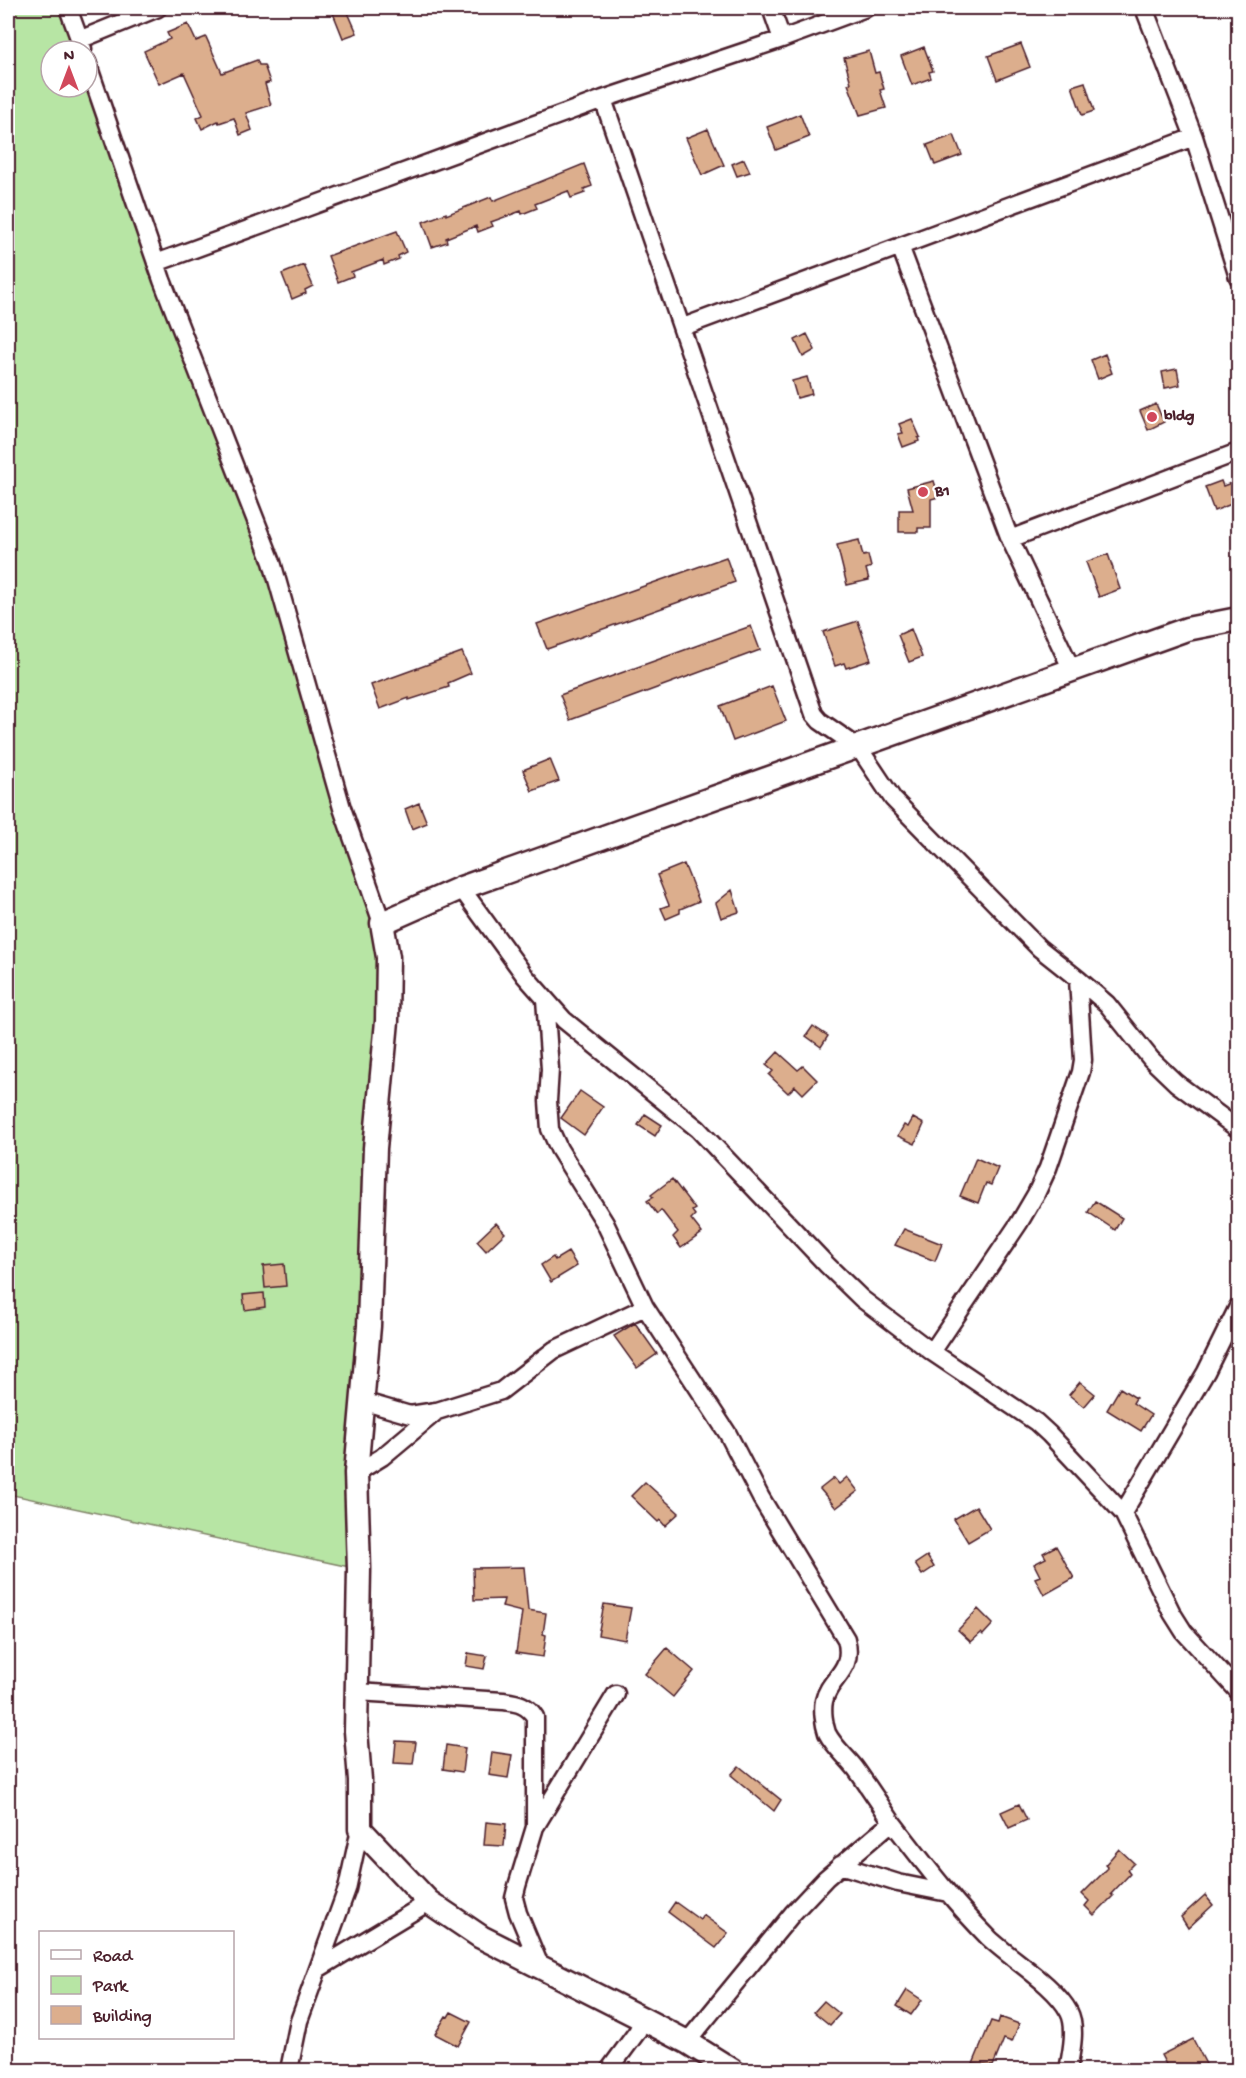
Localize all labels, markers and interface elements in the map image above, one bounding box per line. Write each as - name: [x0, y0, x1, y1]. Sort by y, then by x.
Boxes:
- north arrow: [39, 39, 99, 99]
- text: N: [64, 48, 75, 67]
- place label: bldg: [1163, 408, 1194, 427]
- marker: bldg: [1145, 410, 1159, 424]
- place label: B1: [934, 483, 950, 502]
- marker: B1: [916, 485, 930, 499]
- legend: [39, 1931, 234, 2039]
- text: Road: [93, 1947, 134, 1968]
- text: Park: [92, 1977, 129, 1998]
- text: Building: [92, 2007, 152, 2028]

